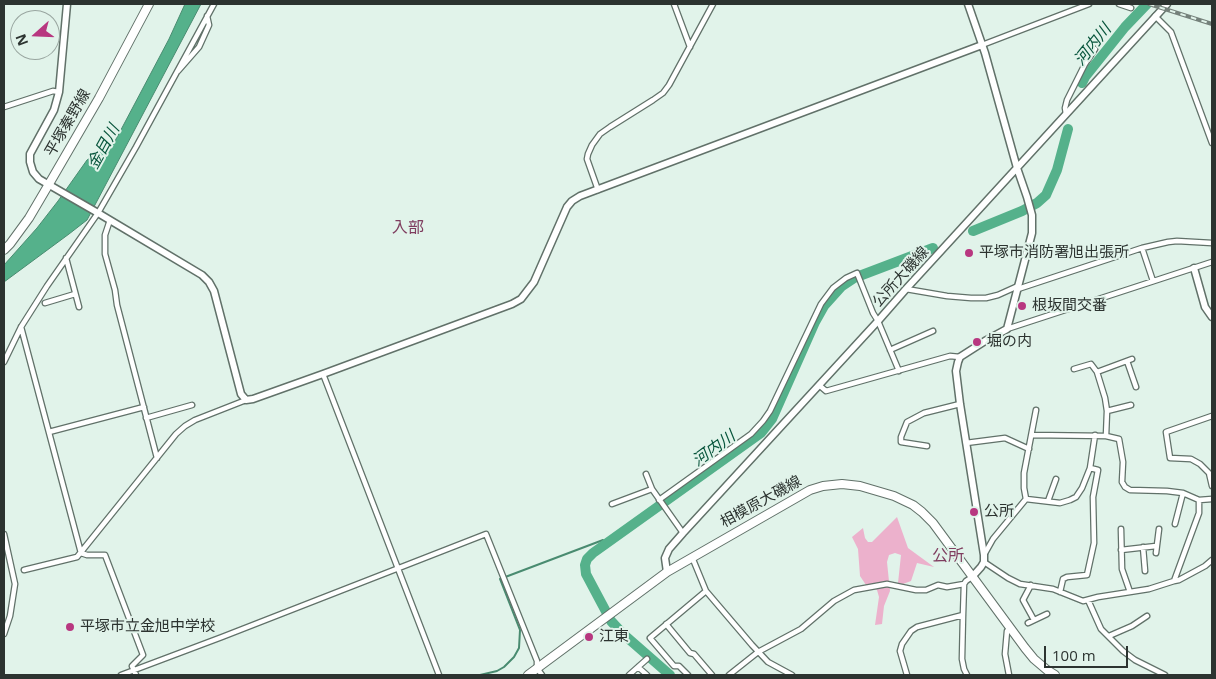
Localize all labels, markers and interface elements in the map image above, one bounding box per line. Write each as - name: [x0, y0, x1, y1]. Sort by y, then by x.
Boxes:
- north arrow: [10, 10, 60, 60]
- water label: 河内川: [1070, 20, 1116, 70]
- text: N: [11, 31, 32, 49]
- street label: 平塚秦野線: [41, 86, 95, 160]
- water label: 金目川: [84, 121, 124, 173]
- district label: 入部: [392, 218, 424, 238]
- street label: 公所大磯線: [869, 243, 933, 311]
- place label: 平塚市消防署旭出張所: [979, 244, 1129, 262]
- marker: 平塚市消防署旭出張所: [963, 247, 975, 259]
- place label: 根坂間交番: [1032, 297, 1107, 315]
- marker: 根坂間交番: [1016, 300, 1028, 312]
- place label: 堀の内: [987, 333, 1032, 351]
- marker: 堀の内: [971, 336, 983, 348]
- water label: 河内川: [689, 427, 739, 471]
- street label: 相模原大磯線: [717, 472, 805, 532]
- place label: 公所: [984, 503, 1014, 521]
- marker: 公所: [968, 506, 980, 518]
- district label: 公所: [932, 546, 964, 566]
- place label: 平塚市立金旭中学校: [80, 618, 215, 636]
- marker: 平塚市立金旭中学校: [64, 621, 76, 633]
- place label: 江東: [599, 628, 629, 646]
- marker: 江東: [583, 631, 595, 643]
- scale bar: [1046, 636, 1130, 668]
- text: 100 m: [1052, 645, 1096, 665]

